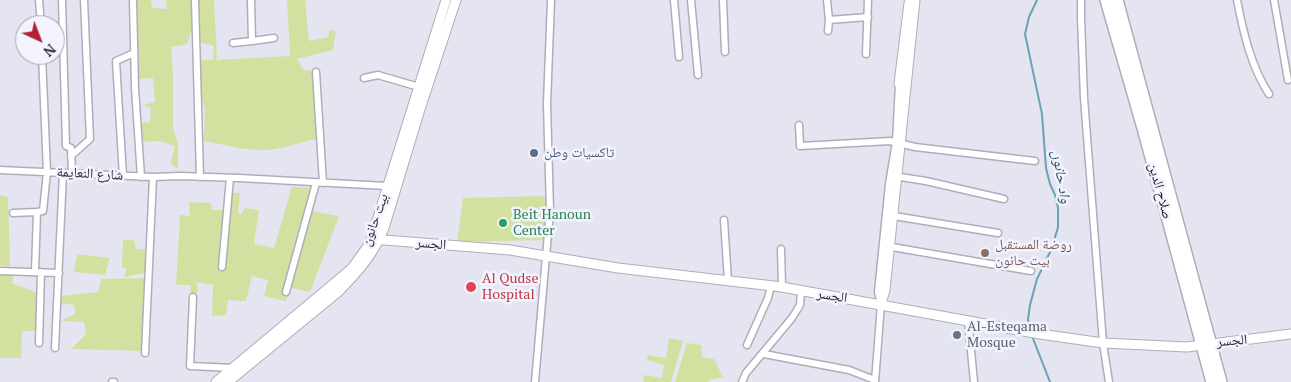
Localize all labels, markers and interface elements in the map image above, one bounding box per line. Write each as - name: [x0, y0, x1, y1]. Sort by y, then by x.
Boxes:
- north arrow: [15, 15, 65, 65]
- text: N: [40, 40, 60, 61]
- place label: تاكسيات وطن: [544, 145, 614, 161]
- marker: تاكسيات وطن: [528, 147, 540, 159]
- water label: واد حانون: [1047, 149, 1075, 205]
- street label: صلاح الدين: [1144, 161, 1176, 221]
- street label: شارع النعايمة: [56, 164, 124, 184]
- street label: بيت حانون: [358, 191, 392, 249]
- place label: Beit Hanoun Center: [513, 207, 591, 240]
- marker: Beit Hanoun Center: [497, 217, 509, 229]
- street label: الجسر: [415, 234, 447, 254]
- place label: روضة المستقبل بيت حانون: [995, 237, 1072, 270]
- marker: روضة المستقبل بيت حانون: [979, 247, 991, 259]
- place label: Al Qudse Hospital: [482, 271, 538, 304]
- marker: Al Qudse Hospital: [464, 280, 478, 294]
- street label: الجسر: [816, 285, 848, 307]
- place label: Al-Esteqama Mosque: [967, 319, 1047, 352]
- marker: Al-Esteqama Mosque: [951, 329, 963, 341]
- street label: الجسر: [1216, 331, 1248, 351]

